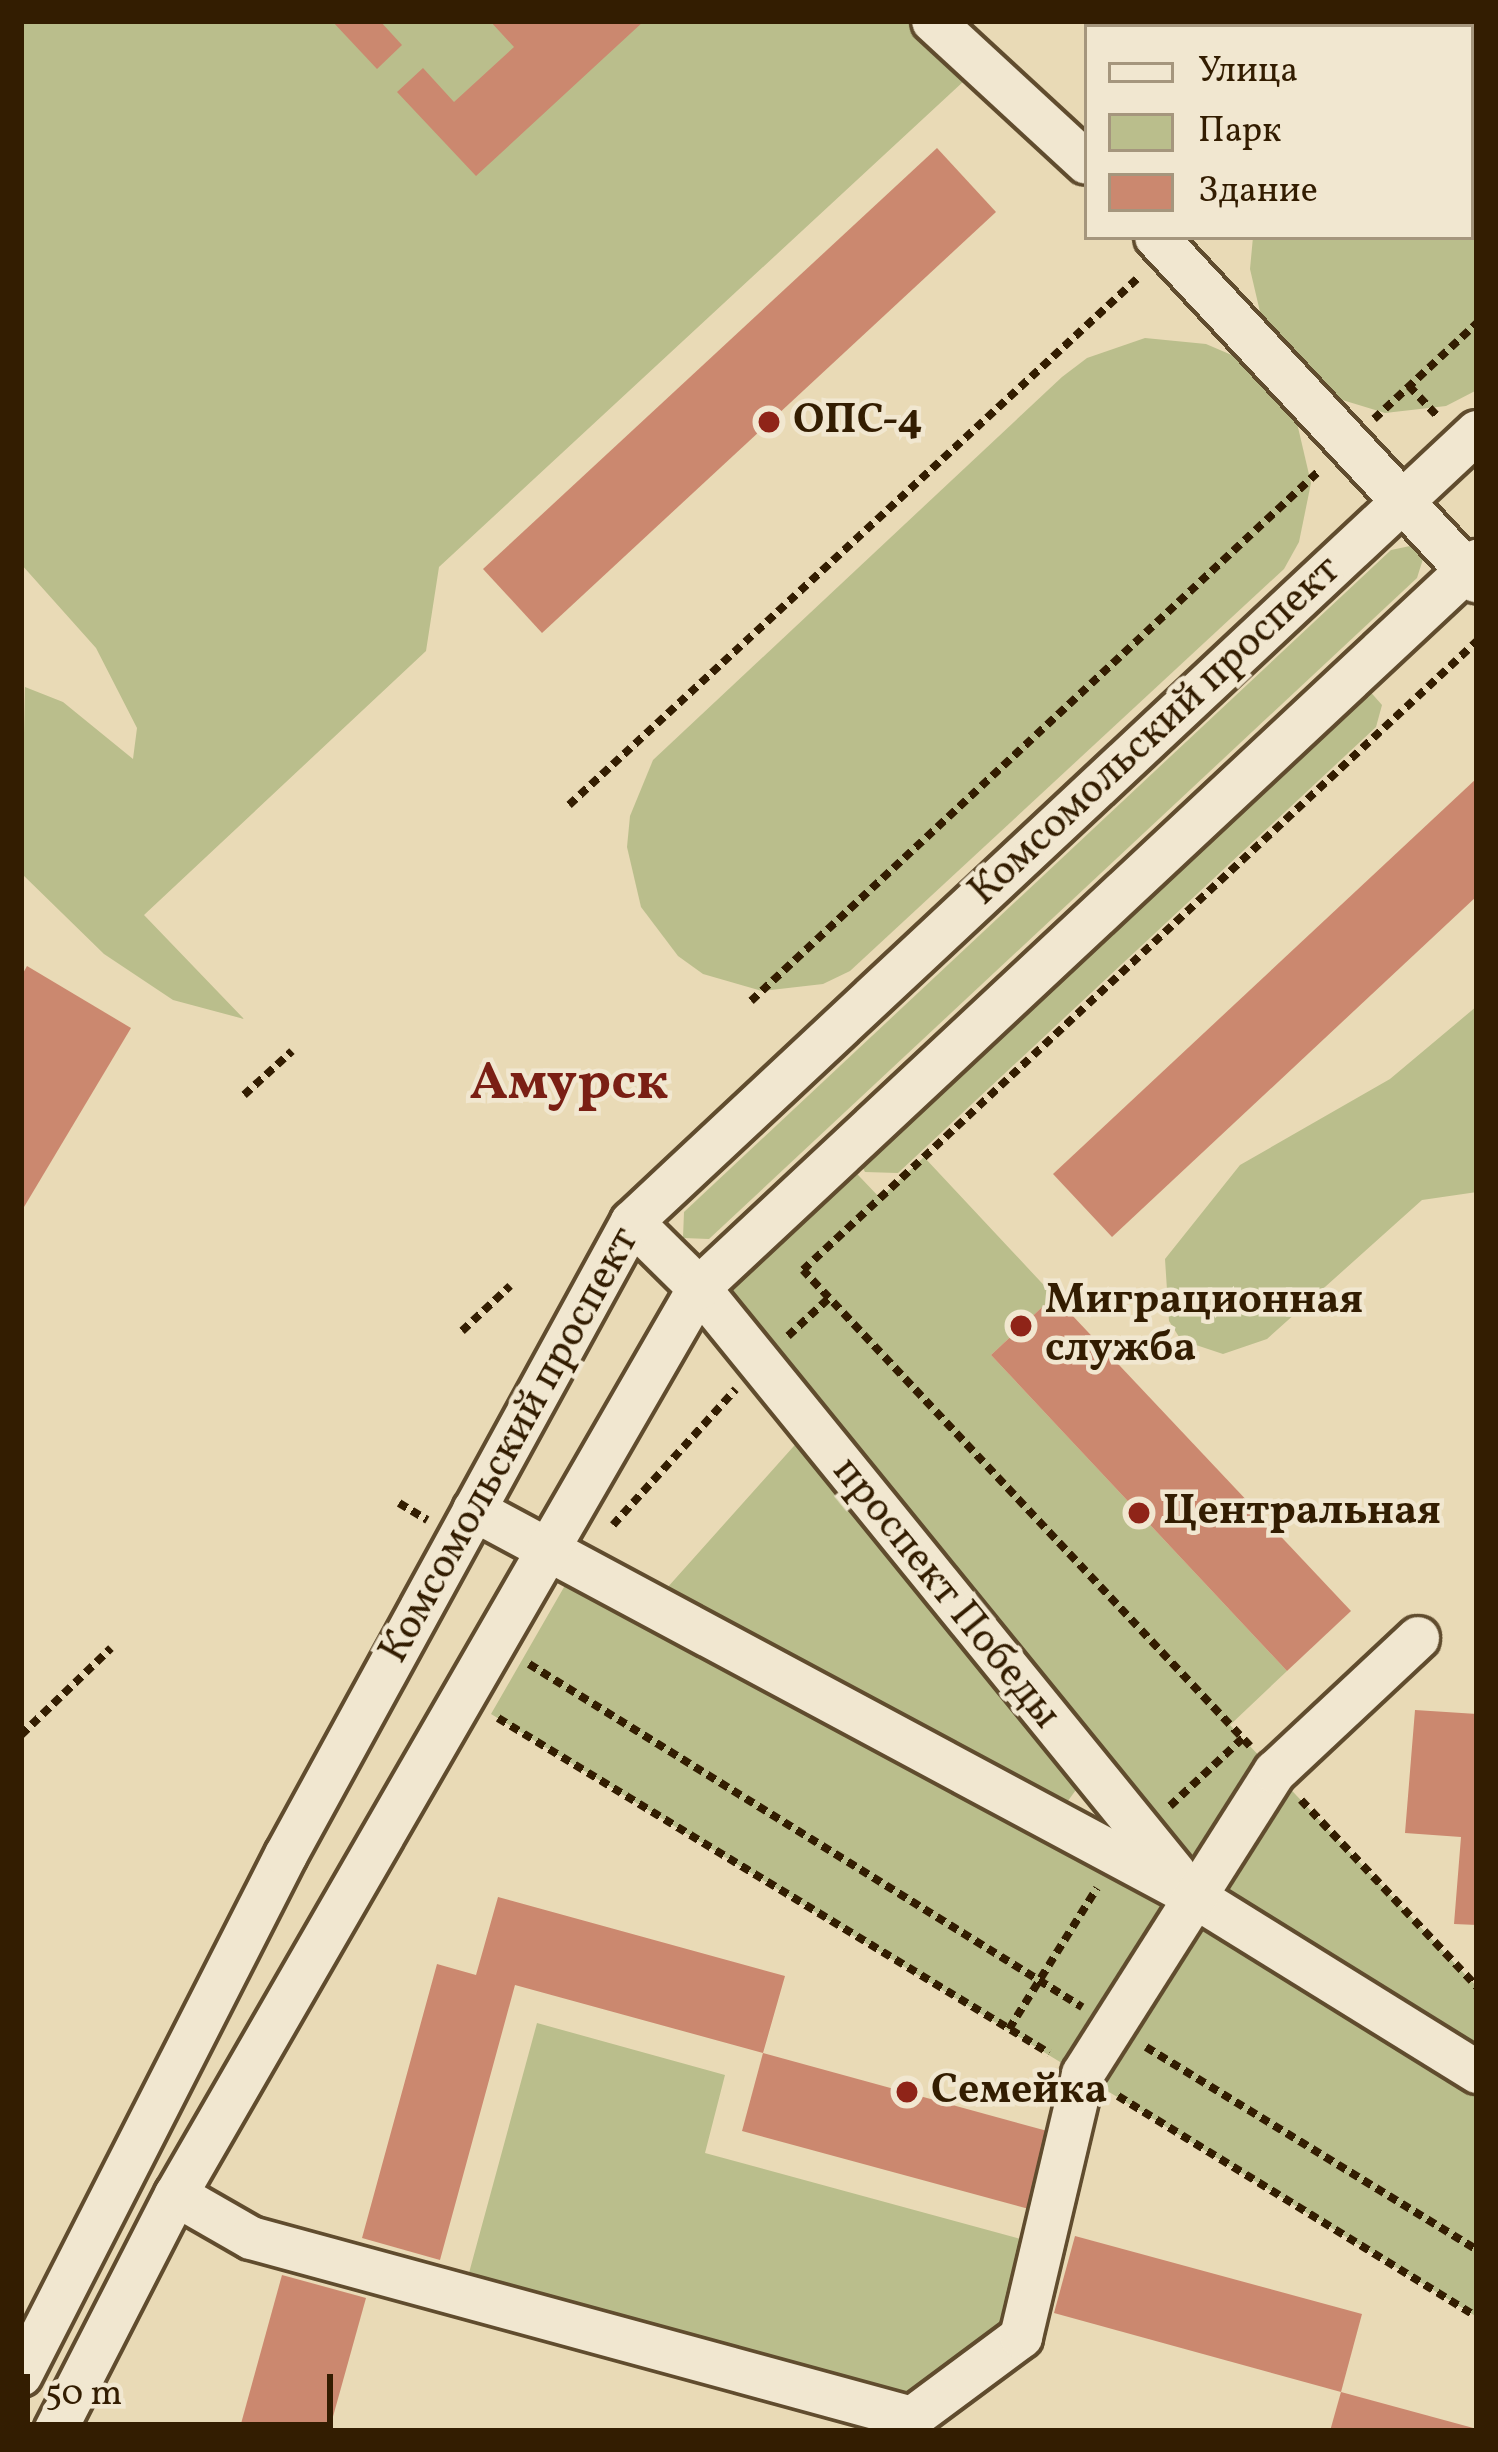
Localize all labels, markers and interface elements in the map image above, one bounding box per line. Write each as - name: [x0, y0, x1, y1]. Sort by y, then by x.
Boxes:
- legend: [1084, 24, 1474, 240]
- text: Улица: [1198, 47, 1298, 97]
- text: Парк: [1198, 107, 1281, 157]
- text: Здание: [1198, 167, 1318, 217]
- place label: ОПС-4: [793, 397, 923, 447]
- marker: ОПС-4: [756, 409, 782, 435]
- street label: Комсомольский проспект: [960, 546, 1352, 918]
- district label: Амурск: [469, 1053, 669, 1117]
- street label: Комсомольский проспект: [370, 1219, 652, 1673]
- place label: Миграционная служба: [1045, 1277, 1363, 1376]
- marker: Миграционная служба: [1008, 1313, 1034, 1339]
- street label: проспект Победы: [820, 1448, 1070, 1740]
- place label: Центральная: [1163, 1488, 1441, 1538]
- marker: Центральная: [1126, 1500, 1152, 1526]
- place label: Семейка: [931, 2067, 1107, 2117]
- marker: Семейка: [894, 2079, 920, 2105]
- scale bar: [30, 2350, 339, 2424]
- text: 50 m: [45, 2370, 122, 2420]

